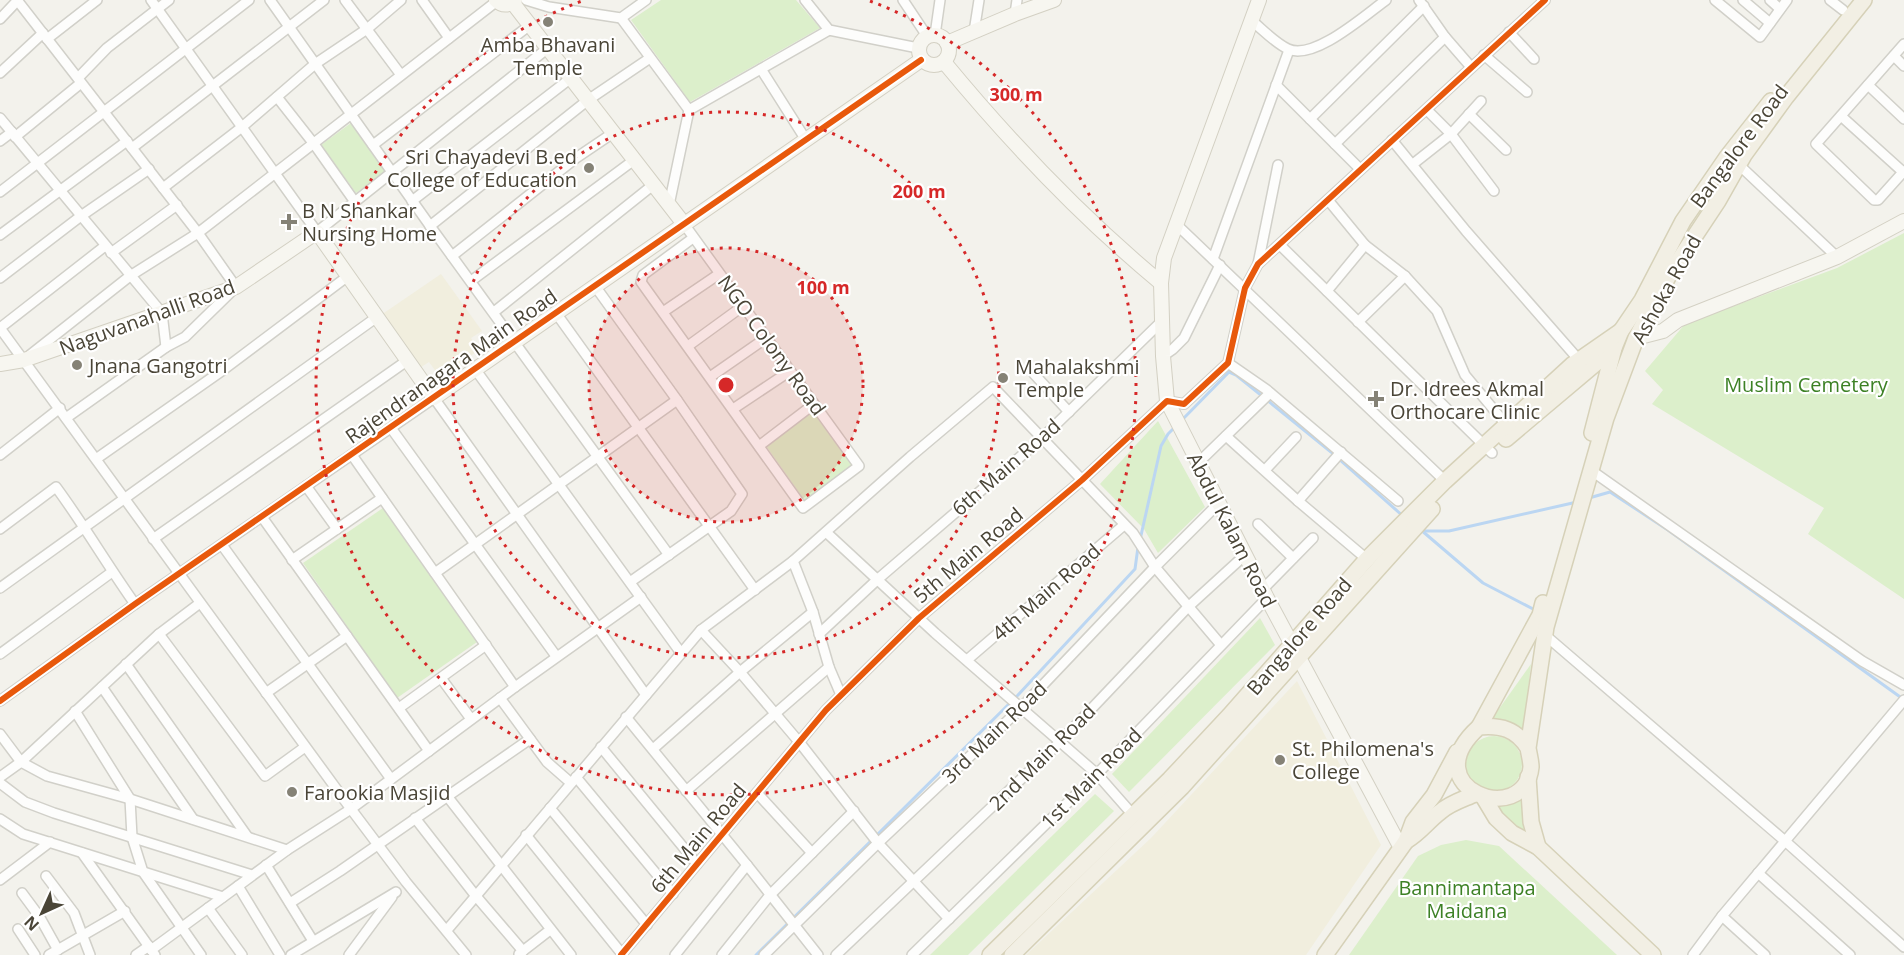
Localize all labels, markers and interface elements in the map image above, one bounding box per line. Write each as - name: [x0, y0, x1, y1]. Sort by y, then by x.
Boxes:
- marker: Amba Bhavani Temple: [541, 15, 555, 29]
- place label: Amba Bhavani Temple: [481, 31, 615, 81]
- street label: Bangalore Road: [1684, 79, 1794, 213]
- text: 300 m: [989, 82, 1043, 106]
- place label: Sri Chayadevi B.ed College of Education: [387, 143, 577, 193]
- marker: Sri Chayadevi B.ed College of Education: [582, 161, 596, 175]
- text: 200 m: [892, 179, 946, 203]
- place label: B N Shankar Nursing Home: [302, 197, 437, 247]
- marker: B N Shankar Nursing Home: [280, 213, 298, 231]
- street label: Ashoka Road: [1625, 230, 1707, 348]
- street label: NGO Colony Road: [712, 269, 832, 421]
- street label: Naguvanahalli Road: [55, 273, 239, 361]
- text: 100 m: [796, 275, 850, 299]
- street label: Rajendranagara Main Road: [340, 282, 562, 450]
- place label: Jnana Gangotri: [87, 352, 228, 379]
- place label: Mahalakshmi Temple: [1015, 353, 1140, 403]
- marker: Jnana Gangotri: [70, 358, 84, 372]
- marker: Mahalakshmi Temple: [996, 371, 1010, 385]
- park label: Muslim Cemetery: [1724, 371, 1889, 398]
- centre of rings: [716, 375, 736, 395]
- place label: Dr. Idrees Akmal Orthocare Clinic: [1390, 375, 1544, 425]
- marker: Dr. Idrees Akmal Orthocare Clinic: [1367, 390, 1385, 408]
- street label: 6th Main Road: [946, 412, 1066, 522]
- street label: Abdul Kalam Road: [1181, 448, 1283, 612]
- street label: 5th Main Road: [907, 501, 1029, 609]
- street label: 4th Main Road: [986, 537, 1106, 647]
- street label: Bangalore Road: [1240, 571, 1358, 701]
- street label: 3rd Main Road: [936, 675, 1052, 789]
- street label: 2nd Main Road: [983, 698, 1101, 816]
- street label: 1st Main Road: [1035, 722, 1147, 834]
- place label: St. Philomena's College: [1292, 735, 1434, 785]
- marker: St. Philomena's College: [1273, 753, 1287, 767]
- street label: 6th Main Road: [644, 777, 752, 899]
- place label: Farookia Masjid: [304, 779, 451, 806]
- marker: Farookia Masjid: [285, 785, 299, 799]
- park label: Bannimantapa Maidana: [1398, 874, 1536, 924]
- north arrow: [12, 883, 72, 943]
- text: N: [19, 911, 44, 936]

